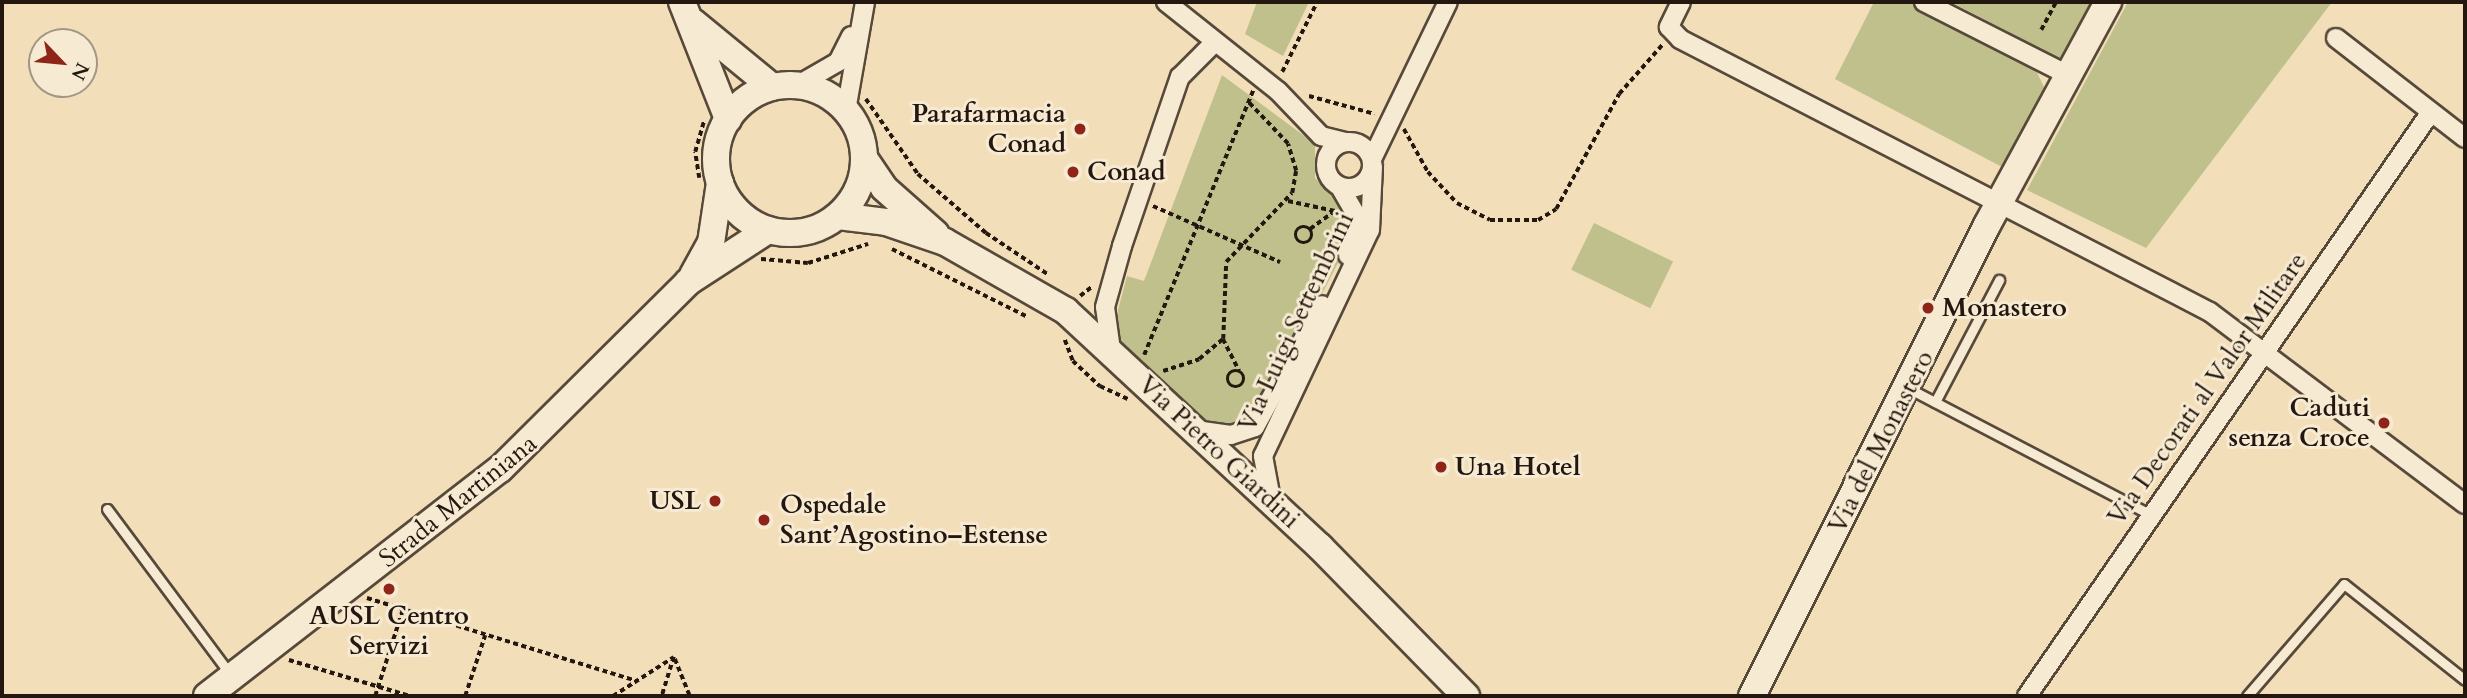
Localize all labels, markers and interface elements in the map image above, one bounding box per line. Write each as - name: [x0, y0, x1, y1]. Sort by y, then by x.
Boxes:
- north arrow: [28, 28, 98, 98]
- text: N: [65, 58, 95, 84]
- place label: Parafarmacia Conad: [912, 98, 1066, 160]
- marker: Parafarmacia Conad: [1072, 121, 1088, 137]
- place label: Conad: [1087, 156, 1166, 188]
- marker: Conad: [1065, 164, 1081, 180]
- street label: Via Luigi Settembrini: [1231, 207, 1361, 437]
- street label: Via Decorati al Valor Militare: [2101, 247, 2313, 531]
- place label: Monastero: [1942, 292, 2067, 324]
- marker: Monastero: [1920, 300, 1936, 316]
- street label: Via del Monastero: [1822, 346, 1940, 538]
- street label: Via Pietro Giardini: [1132, 369, 1306, 535]
- place label: Caduti senza Croce: [2229, 392, 2370, 453]
- marker: Caduti senza Croce: [2376, 415, 2392, 431]
- street label: Strada Martiniana: [373, 428, 543, 574]
- place label: Una Hotel: [1455, 451, 1581, 483]
- marker: Una Hotel: [1433, 459, 1449, 475]
- place label: USL: [649, 485, 701, 517]
- place label: Ospedale Sant’Agostino–Estense: [780, 489, 1048, 550]
- marker: USL: [707, 493, 723, 509]
- marker: Ospedale Sant’Agostino–Estense: [754, 510, 774, 530]
- marker: AUSL Centro Servizi: [381, 581, 397, 597]
- place label: AUSL Centro Servizi: [309, 600, 469, 662]

